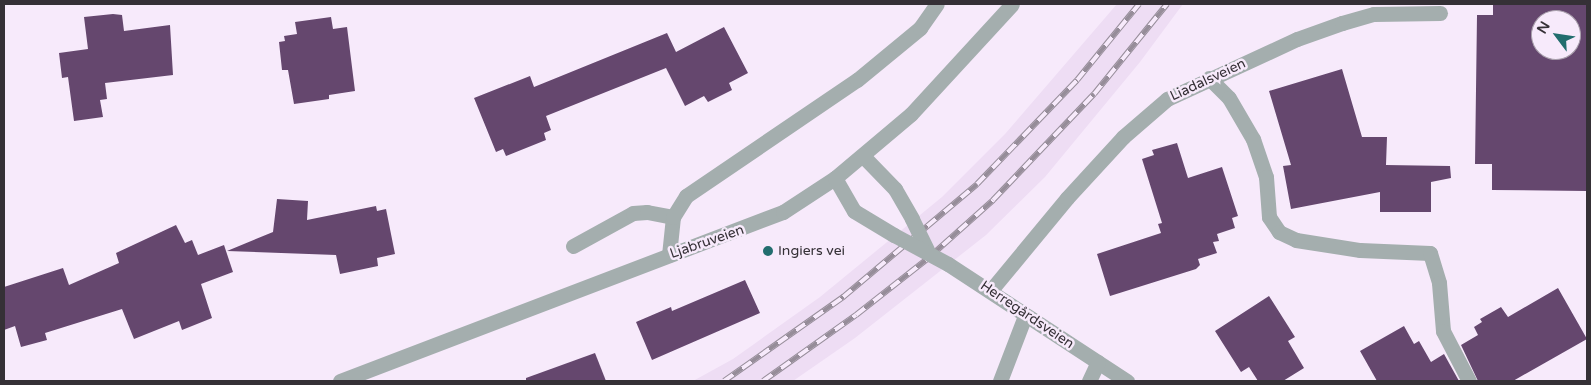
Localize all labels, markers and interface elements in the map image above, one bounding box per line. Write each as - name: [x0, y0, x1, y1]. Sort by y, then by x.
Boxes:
- north arrow: [1531, 10, 1581, 60]
- text: N: [1533, 18, 1554, 37]
- street label: Liadalsveien: [1168, 55, 1248, 105]
- street label: Ljabruveien: [668, 221, 746, 263]
- place label: Ingiers vei: [778, 243, 845, 259]
- marker: Ingiers vei: [762, 245, 774, 257]
- street label: Herregårdsveien: [977, 277, 1077, 353]

